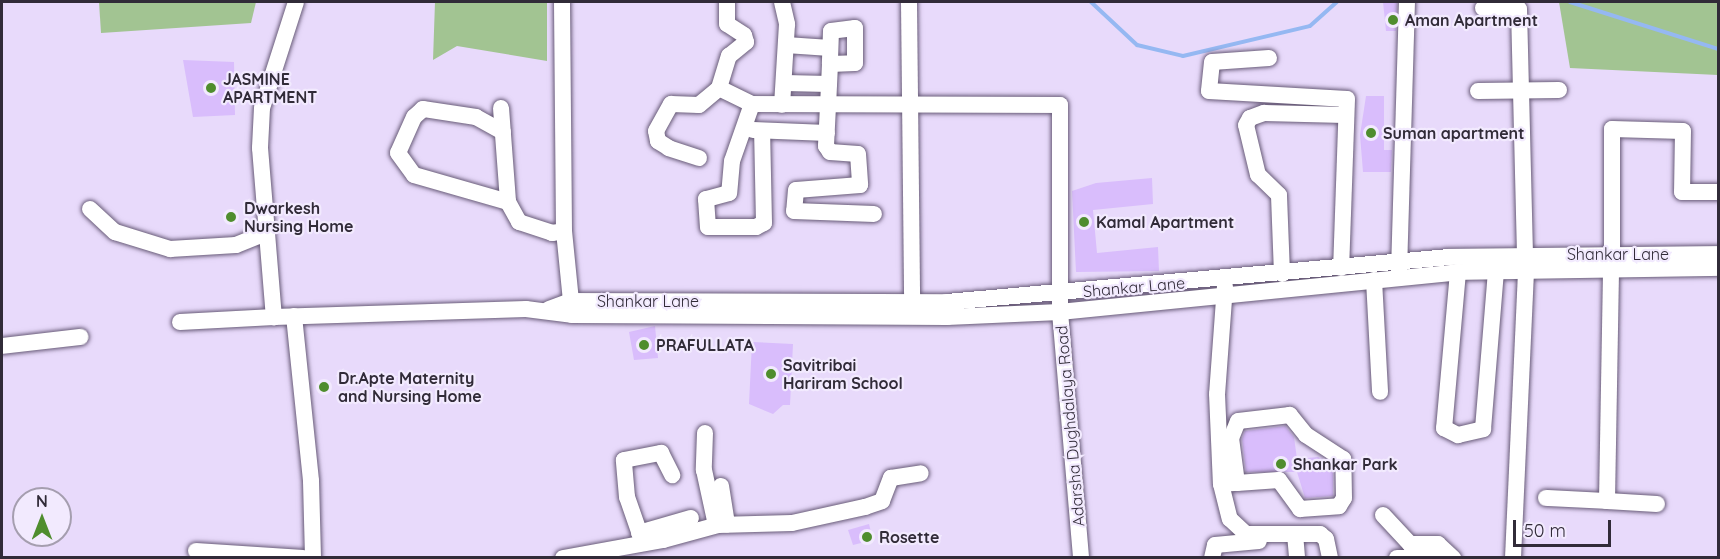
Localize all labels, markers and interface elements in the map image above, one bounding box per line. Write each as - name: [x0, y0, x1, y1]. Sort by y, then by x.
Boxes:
- place label: Aman Apartment: [1405, 10, 1538, 30]
- marker: Aman Apartment: [1386, 13, 1400, 27]
- place label: JASMINE APARTMENT: [223, 69, 317, 107]
- marker: JASMINE APARTMENT: [204, 81, 218, 95]
- place label: Suman apartment: [1383, 123, 1525, 143]
- marker: Suman apartment: [1364, 126, 1378, 140]
- place label: Dwarkesh Nursing Home: [244, 198, 353, 236]
- marker: Dwarkesh Nursing Home: [222, 208, 240, 226]
- place label: Kamal Apartment: [1096, 212, 1234, 232]
- marker: Kamal Apartment: [1077, 215, 1091, 229]
- street label: Shankar Lane: [1567, 244, 1669, 264]
- street label: Shankar Lane: [1082, 273, 1186, 301]
- street label: Shankar Lane: [597, 291, 699, 311]
- street label: Adarsha Dughdalaya Road: [1052, 325, 1088, 527]
- place label: PRAFULLATA: [656, 335, 754, 355]
- marker: PRAFULLATA: [637, 338, 651, 352]
- place label: Savitribai Hariram School: [783, 355, 903, 393]
- marker: Savitribai Hariram School: [764, 367, 778, 381]
- place label: Dr.Apte Maternity and Nursing Home: [338, 368, 482, 406]
- marker: Dr.Apte Maternity and Nursing Home: [315, 378, 333, 396]
- place label: Shankar Park: [1293, 454, 1398, 474]
- marker: Shankar Park: [1274, 457, 1288, 471]
- north arrow: [12, 487, 72, 547]
- text: N: [36, 491, 48, 511]
- scale bar: [1516, 508, 1614, 546]
- text: 50 m: [1524, 519, 1566, 542]
- place label: Rosette: [879, 527, 939, 547]
- marker: Rosette: [860, 530, 874, 544]

